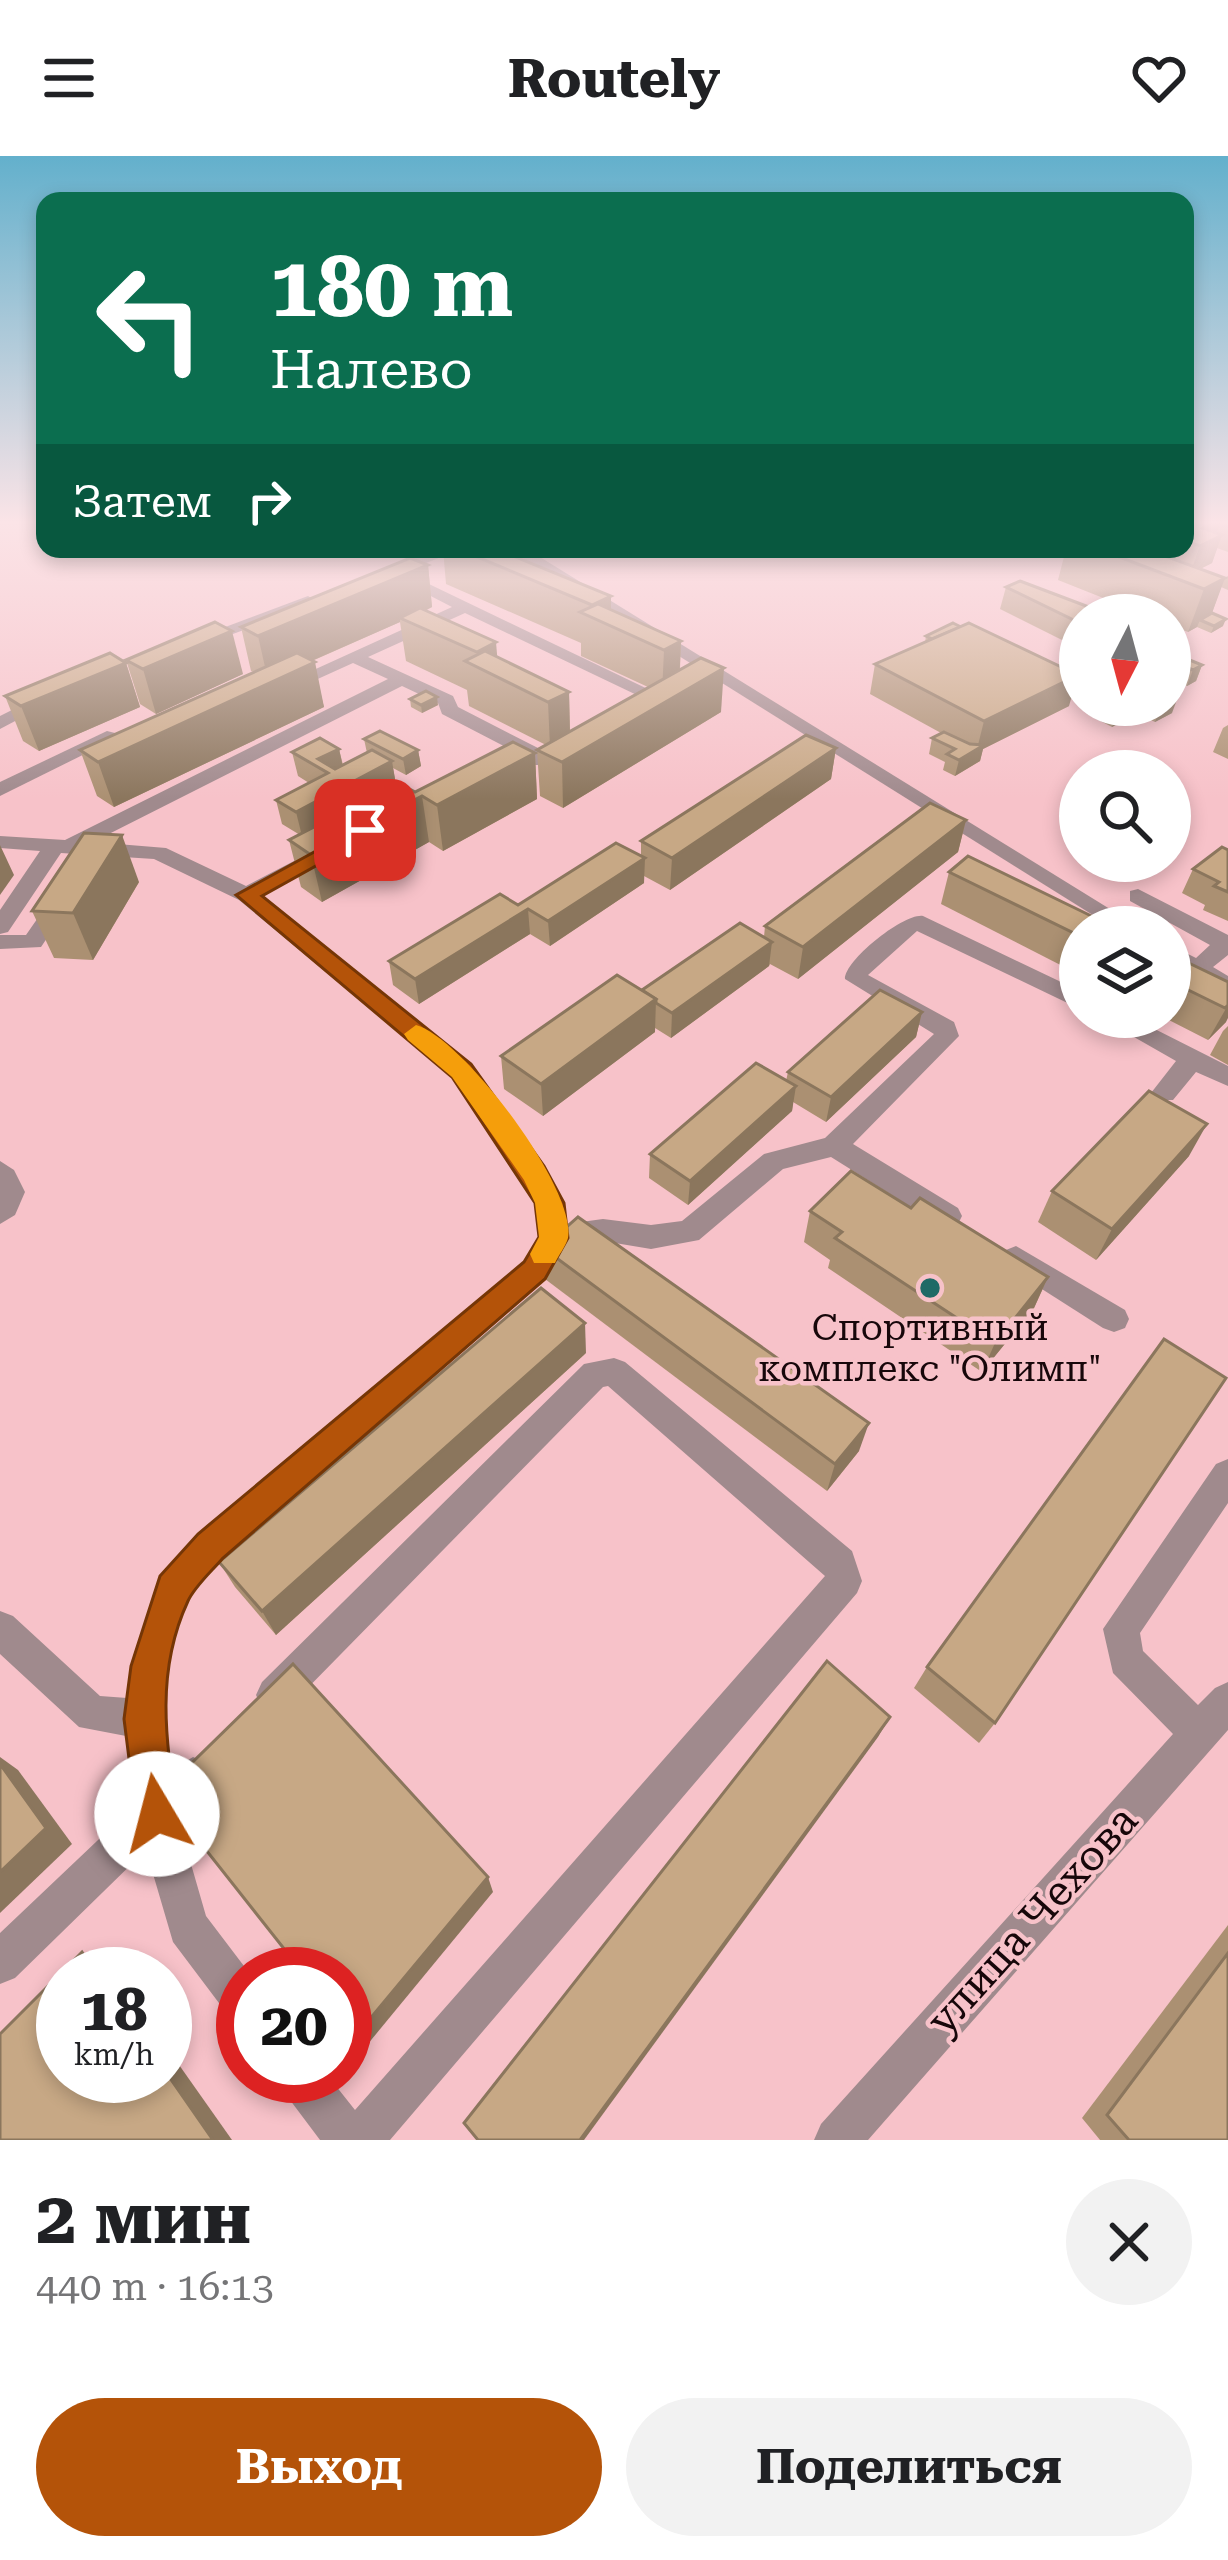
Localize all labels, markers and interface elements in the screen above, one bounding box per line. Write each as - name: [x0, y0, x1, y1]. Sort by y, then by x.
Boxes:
- icon: menu: [36, 45, 102, 111]
- icon: heart: [1126, 45, 1192, 111]
- text: Routely: [508, 47, 720, 110]
- text: 180 m: [270, 238, 513, 336]
- icon: left: [72, 240, 228, 396]
- text: Налево: [270, 338, 473, 401]
- icon: right: [236, 468, 302, 534]
- text: Затем: [72, 475, 212, 528]
- north arrow: [1059, 594, 1191, 726]
- map controls: [1059, 594, 1191, 1038]
- button: search: [1059, 750, 1191, 882]
- pin: [314, 779, 416, 881]
- icon: arrive: [332, 797, 398, 863]
- button: layers: [1059, 906, 1191, 1038]
- marker: Спортивный комплекс "Олимп": [917, 1275, 943, 1301]
- place label: Спортивный комплекс "Олимп": [758, 1307, 1102, 1390]
- position arrow: [94, 1751, 220, 1877]
- street label: улица Чехова: [917, 1796, 1147, 2044]
- speed limit sign: 20: [216, 1947, 372, 2103]
- text: 18: [80, 1974, 148, 2045]
- text: km/h: [74, 2037, 154, 2072]
- text: 2 мин: [36, 2176, 251, 2261]
- button: close: [1066, 2179, 1192, 2305]
- text: 440 m · 16:13: [36, 2264, 274, 2310]
- button: Выход: [36, 2398, 602, 2536]
- button: Поделиться: [626, 2398, 1192, 2536]

